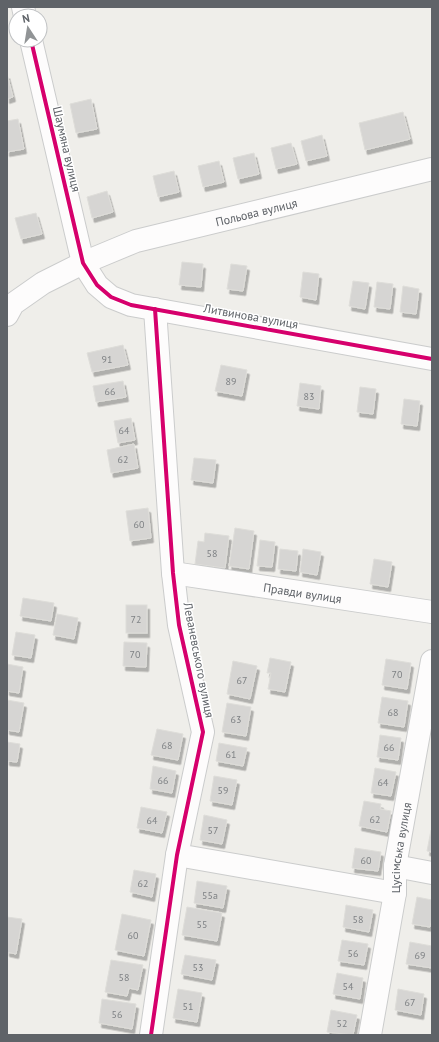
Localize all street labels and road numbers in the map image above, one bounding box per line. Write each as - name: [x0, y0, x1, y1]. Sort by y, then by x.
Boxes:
- street label: Шаумяна вулиця: [50, 105, 84, 193]
- street label: Польова вулиця: [214, 195, 299, 229]
- street label: Литвинова вулиця: [202, 300, 299, 332]
- street label: Правди вулиця: [262, 579, 343, 606]
- street label: Леваневського вулиця: [180, 600, 218, 719]
- street label: Цусімська вулиця: [388, 801, 414, 893]

